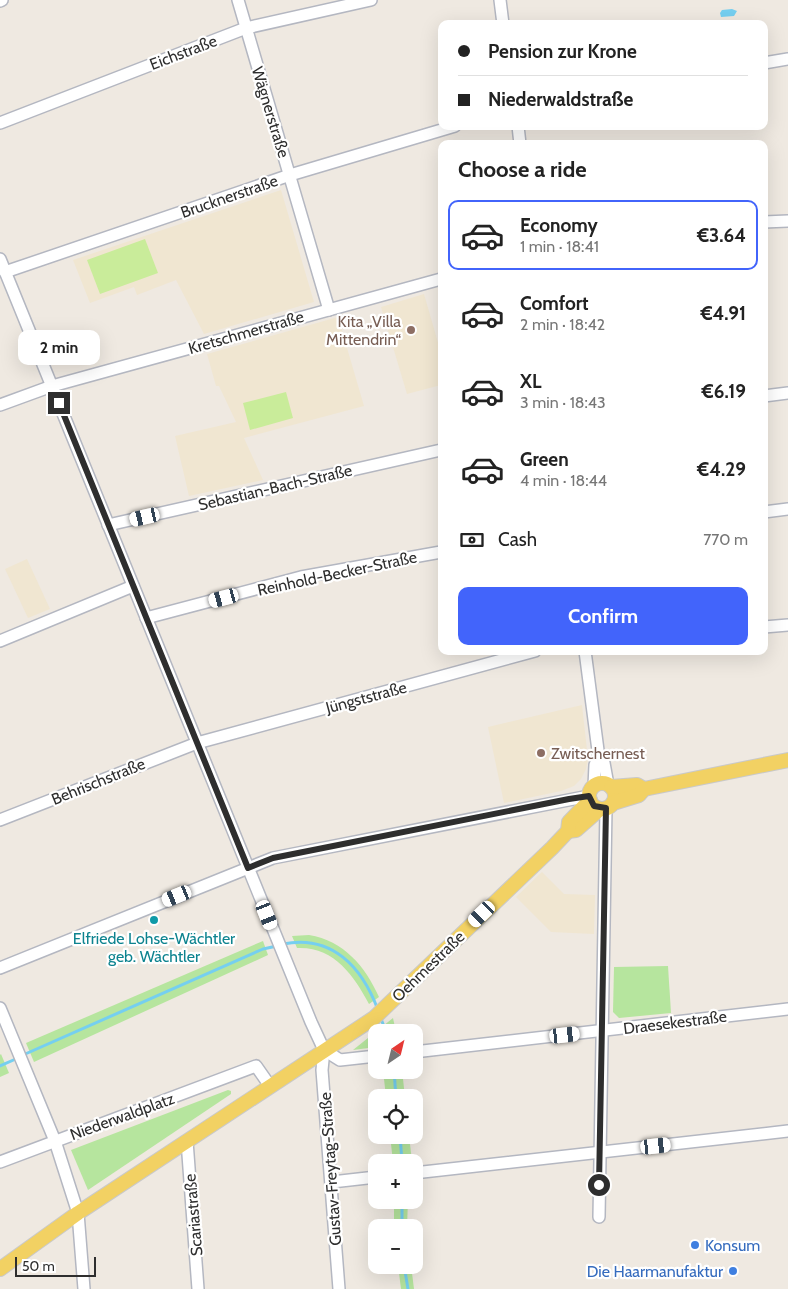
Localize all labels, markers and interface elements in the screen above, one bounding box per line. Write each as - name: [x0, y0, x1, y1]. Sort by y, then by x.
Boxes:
- street label: Eichstraße: [147, 31, 219, 74]
- text: Pension zur Krone: [488, 40, 637, 63]
- street label: Wägnerstraße: [248, 64, 293, 160]
- text: Niederwaldstraße: [488, 88, 633, 111]
- text: Choose a ride: [458, 156, 587, 183]
- street label: Brucknerstraße: [178, 171, 280, 222]
- icon: car: [460, 213, 505, 258]
- text: Economy: [520, 214, 598, 237]
- text: €3.64: [697, 224, 746, 247]
- text: 1 min · 18:41: [520, 237, 599, 256]
- icon: car: [460, 291, 505, 336]
- text: Comfort: [520, 292, 589, 315]
- text: €4.91: [700, 302, 746, 325]
- street label: Kretschmerstraße: [186, 307, 306, 358]
- place label: Kita „Villa Mittendrin“: [326, 312, 401, 349]
- text: 2 min · 18:42: [520, 315, 605, 334]
- marker: Kita „Villa Mittendrin“: [405, 324, 417, 336]
- callout: 2 min: [18, 330, 100, 366]
- text: 2 min: [40, 338, 78, 357]
- icon: car: [460, 369, 505, 414]
- text: XL: [520, 370, 541, 393]
- text: €6.19: [702, 380, 746, 403]
- route end: [48, 392, 70, 414]
- text: 3 min · 18:43: [520, 393, 606, 412]
- icon: car: [460, 447, 505, 492]
- text: Green: [520, 448, 569, 471]
- text: €4.29: [697, 458, 746, 481]
- street label: Sebastian-Bach-Straße: [196, 461, 354, 514]
- text: 4 min · 18:44: [520, 471, 607, 490]
- car: [128, 506, 161, 528]
- icon: cash: [458, 526, 486, 554]
- text: Cash: [498, 528, 537, 551]
- text: 770 m: [703, 530, 748, 549]
- street label: Reinhold-Becker-Straße: [256, 547, 419, 600]
- car: [207, 587, 240, 609]
- button: Confirm: [458, 587, 748, 645]
- street label: Jüngststraße: [323, 678, 409, 718]
- place label: Zwitschernest: [551, 744, 645, 763]
- marker: Zwitschernest: [535, 747, 547, 759]
- street label: Behrischstraße: [49, 754, 148, 809]
- car: [160, 883, 193, 909]
- car: [254, 898, 279, 932]
- car: [465, 898, 498, 930]
- marker: Elfriede Lohse-Wächtler geb. Wächtler: [148, 914, 160, 926]
- street label: Oehmestraße: [388, 927, 469, 1006]
- place label: Elfriede Lohse-Wächtler geb. Wächtler: [73, 929, 236, 966]
- street label: Draesekestraße: [622, 1007, 728, 1038]
- north arrow: [368, 1024, 422, 1079]
- map controls: [368, 1024, 423, 1274]
- car: [549, 1026, 580, 1044]
- street label: Niederwaldplatz: [67, 1089, 177, 1144]
- button: locate: [368, 1089, 423, 1144]
- street label: Gustav-Freytag-Straße: [316, 1092, 345, 1246]
- car: [640, 1137, 671, 1155]
- button: +: [368, 1154, 423, 1209]
- street label: Scariastraße: [180, 1173, 207, 1257]
- route start: [588, 1174, 610, 1196]
- button: −: [368, 1219, 423, 1274]
- place label: Konsum: [705, 1236, 760, 1255]
- marker: Konsum: [689, 1239, 701, 1251]
- scale bar: [15, 1254, 96, 1277]
- text: 50 m: [22, 1257, 55, 1275]
- place label: Die Haarmanufaktur: [587, 1262, 724, 1281]
- marker: Die Haarmanufaktur: [727, 1265, 739, 1277]

